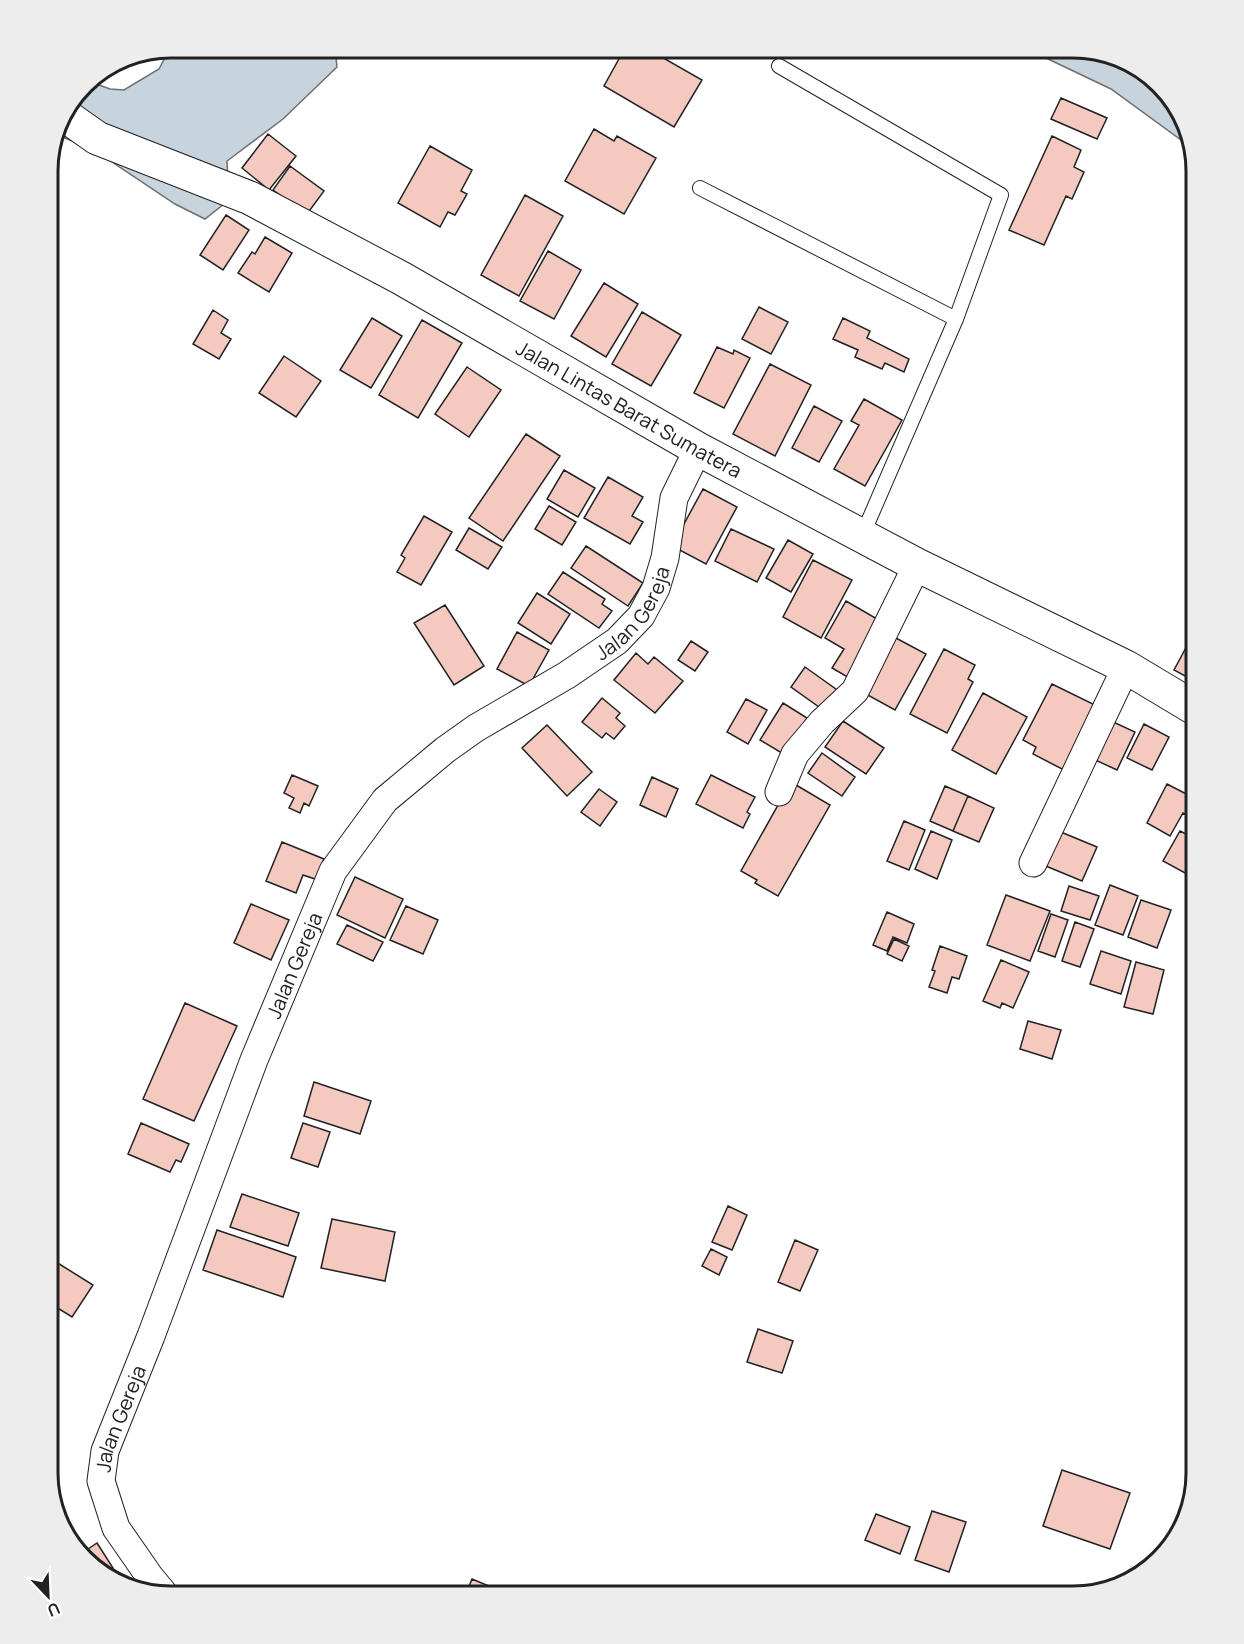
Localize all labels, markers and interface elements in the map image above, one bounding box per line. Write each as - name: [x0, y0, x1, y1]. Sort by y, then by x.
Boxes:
- street label: Jalan Lintas Barat Sumatera: [512, 334, 747, 483]
- street label: Jalan Gereja: [589, 563, 675, 666]
- street label: Jalan Gereja: [259, 908, 328, 1022]
- street label: Jalan Gereja: [89, 1361, 152, 1474]
- north arrow: [18, 1566, 78, 1626]
- text: U: [44, 1597, 63, 1622]

